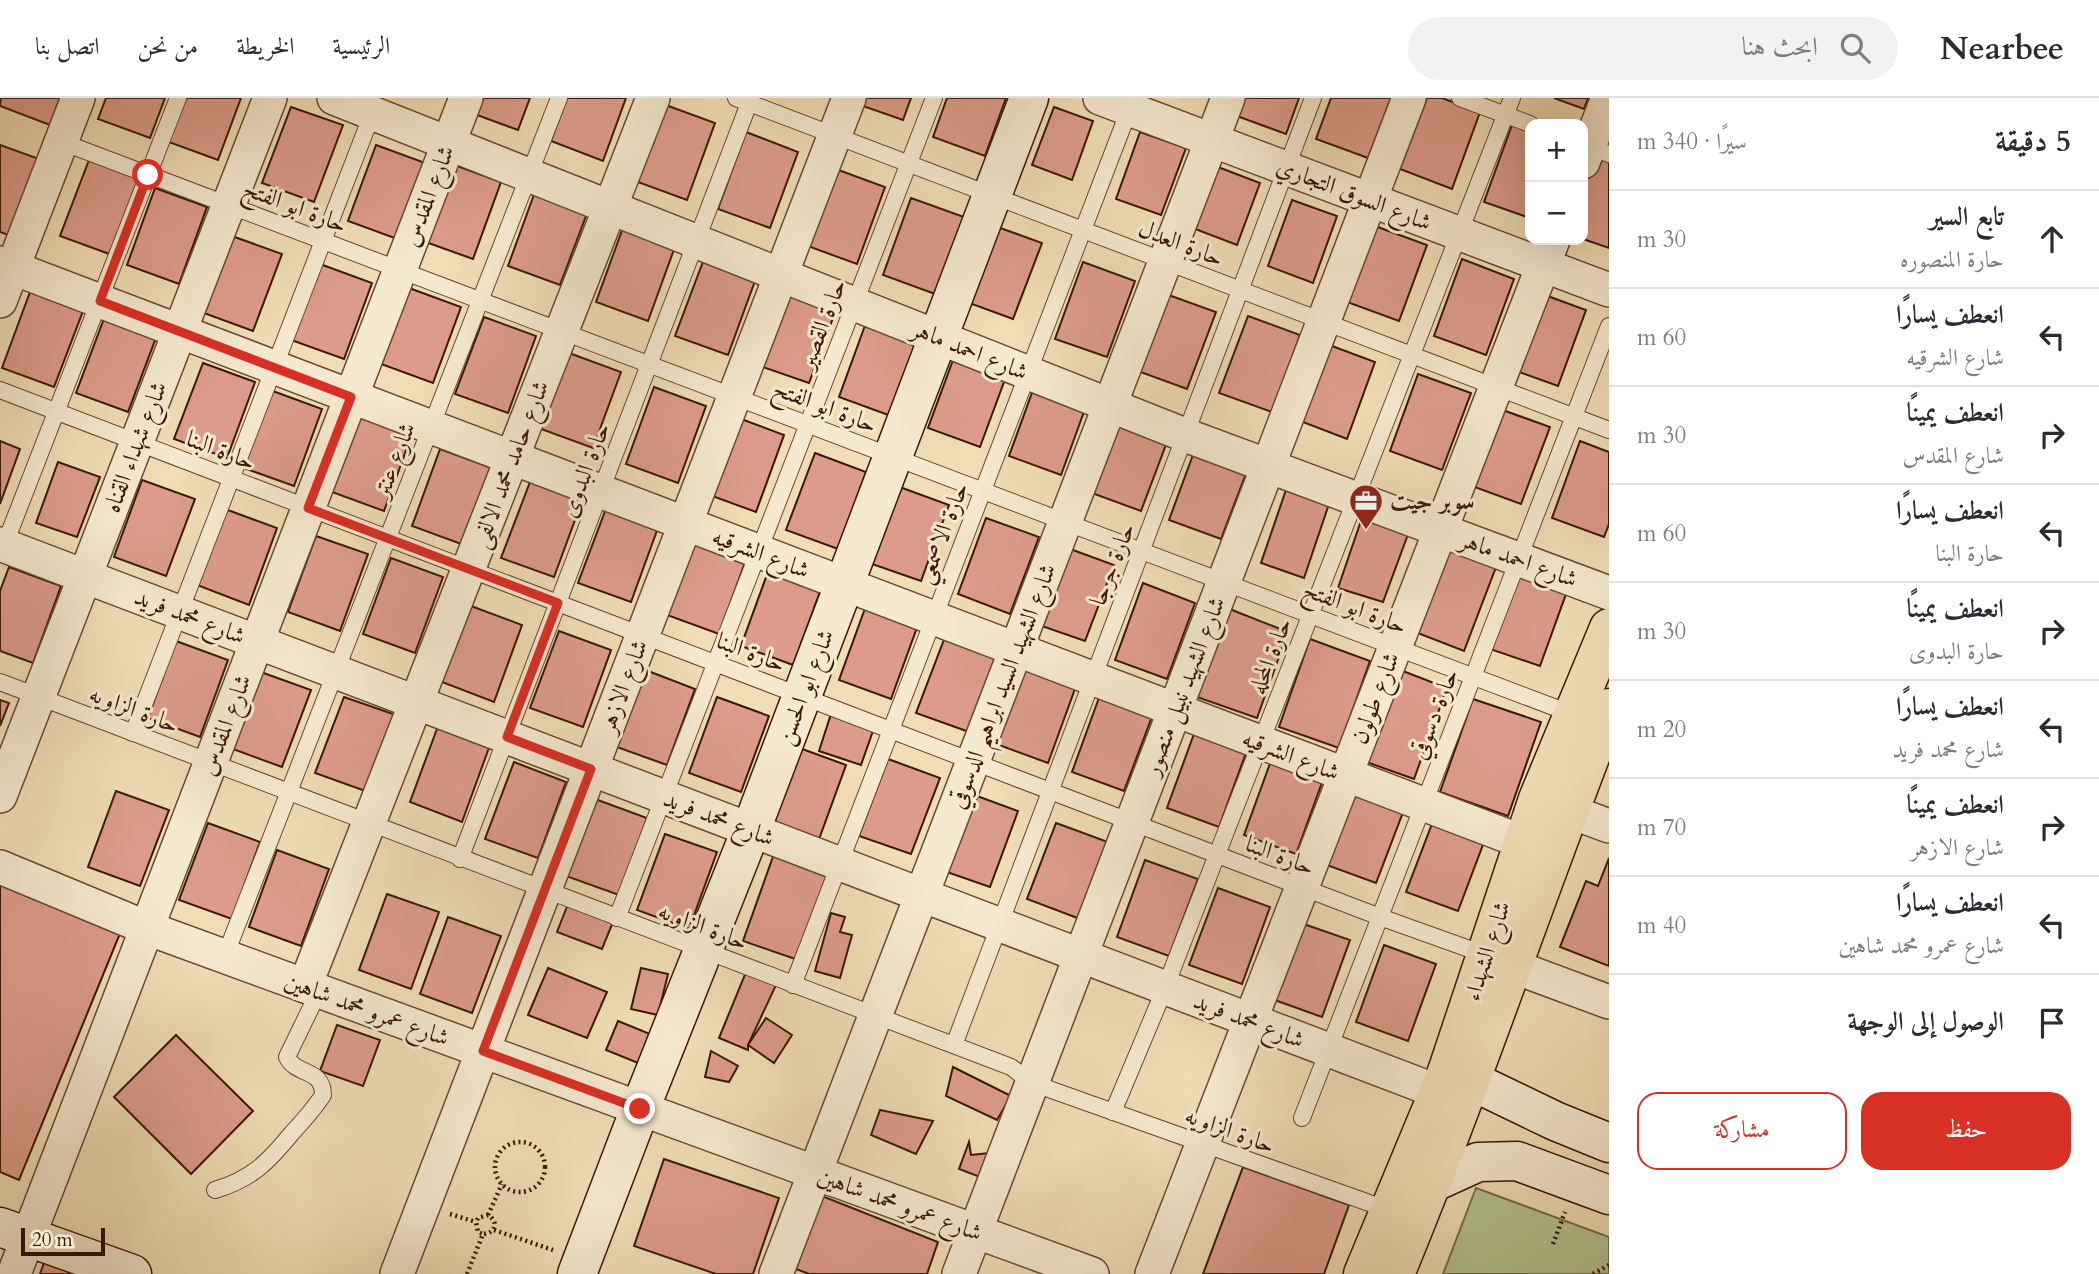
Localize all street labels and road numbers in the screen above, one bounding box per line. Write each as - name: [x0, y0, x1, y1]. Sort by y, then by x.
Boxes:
- street label: شارع المقدس: [394, 141, 466, 253]
- street label: شارع السوق التجاري: [1270, 150, 1436, 242]
- street label: حارة ابو الفتح: [237, 172, 352, 245]
- street label: حارة العدل: [1133, 212, 1228, 275]
- street label: حارة القصير: [789, 274, 855, 377]
- street label: شارع احمد ماهر: [903, 311, 1033, 391]
- street label: حارة ابو الفتح: [767, 372, 882, 445]
- street label: شارع حامد محمد الالفى: [463, 376, 560, 554]
- street label: شارع شهداء القناه: [95, 377, 178, 519]
- street label: شارع عنتر: [364, 418, 427, 507]
- street label: حارة البدوى: [552, 418, 619, 523]
- street label: حارة البنا: [182, 422, 260, 479]
- street label: حارة الاصمعي: [908, 478, 982, 591]
- street label: حارة جرجا: [1082, 518, 1143, 610]
- street label: شارع الشرقيه: [706, 520, 814, 590]
- street label: شارع احمد ماهر: [1452, 522, 1582, 599]
- street label: شارع الشهيد السيد ابراهيم الدسوقي: [941, 559, 1071, 816]
- street label: حارة ابو الفتح: [1297, 573, 1412, 646]
- street label: شارع محمد فريد: [129, 580, 250, 656]
- street label: شارع الشهيد نبيل منصور: [1134, 592, 1237, 783]
- street label: حارة المحله: [1241, 613, 1300, 699]
- street label: حارة البنا: [712, 624, 790, 681]
- street label: شارع ابو الحسن: [768, 625, 845, 751]
- street label: شارع الازهر: [590, 635, 659, 741]
- street label: شارع طولون: [1343, 647, 1411, 750]
- street label: حارة دسوقي: [1402, 664, 1469, 765]
- street label: شارع المقدس: [191, 670, 263, 782]
- street label: حارة الزاويه: [84, 677, 183, 742]
- street label: شارع الشرقيه: [1236, 722, 1344, 792]
- street label: شارع محمد فريد: [658, 782, 779, 858]
- street label: حارة البنا: [1241, 827, 1319, 884]
- street label: حارة الزاويه: [653, 894, 752, 959]
- street label: شارع الشهداء: [1456, 897, 1522, 1006]
- street label: شارع عمرو محمد شاهين: [279, 964, 454, 1057]
- street label: شارع محمد فريد: [1188, 984, 1309, 1060]
- street label: حارة الزاويه: [1180, 1099, 1280, 1162]
- street label: شارع عمرو محمد شاهين: [812, 1159, 987, 1252]

